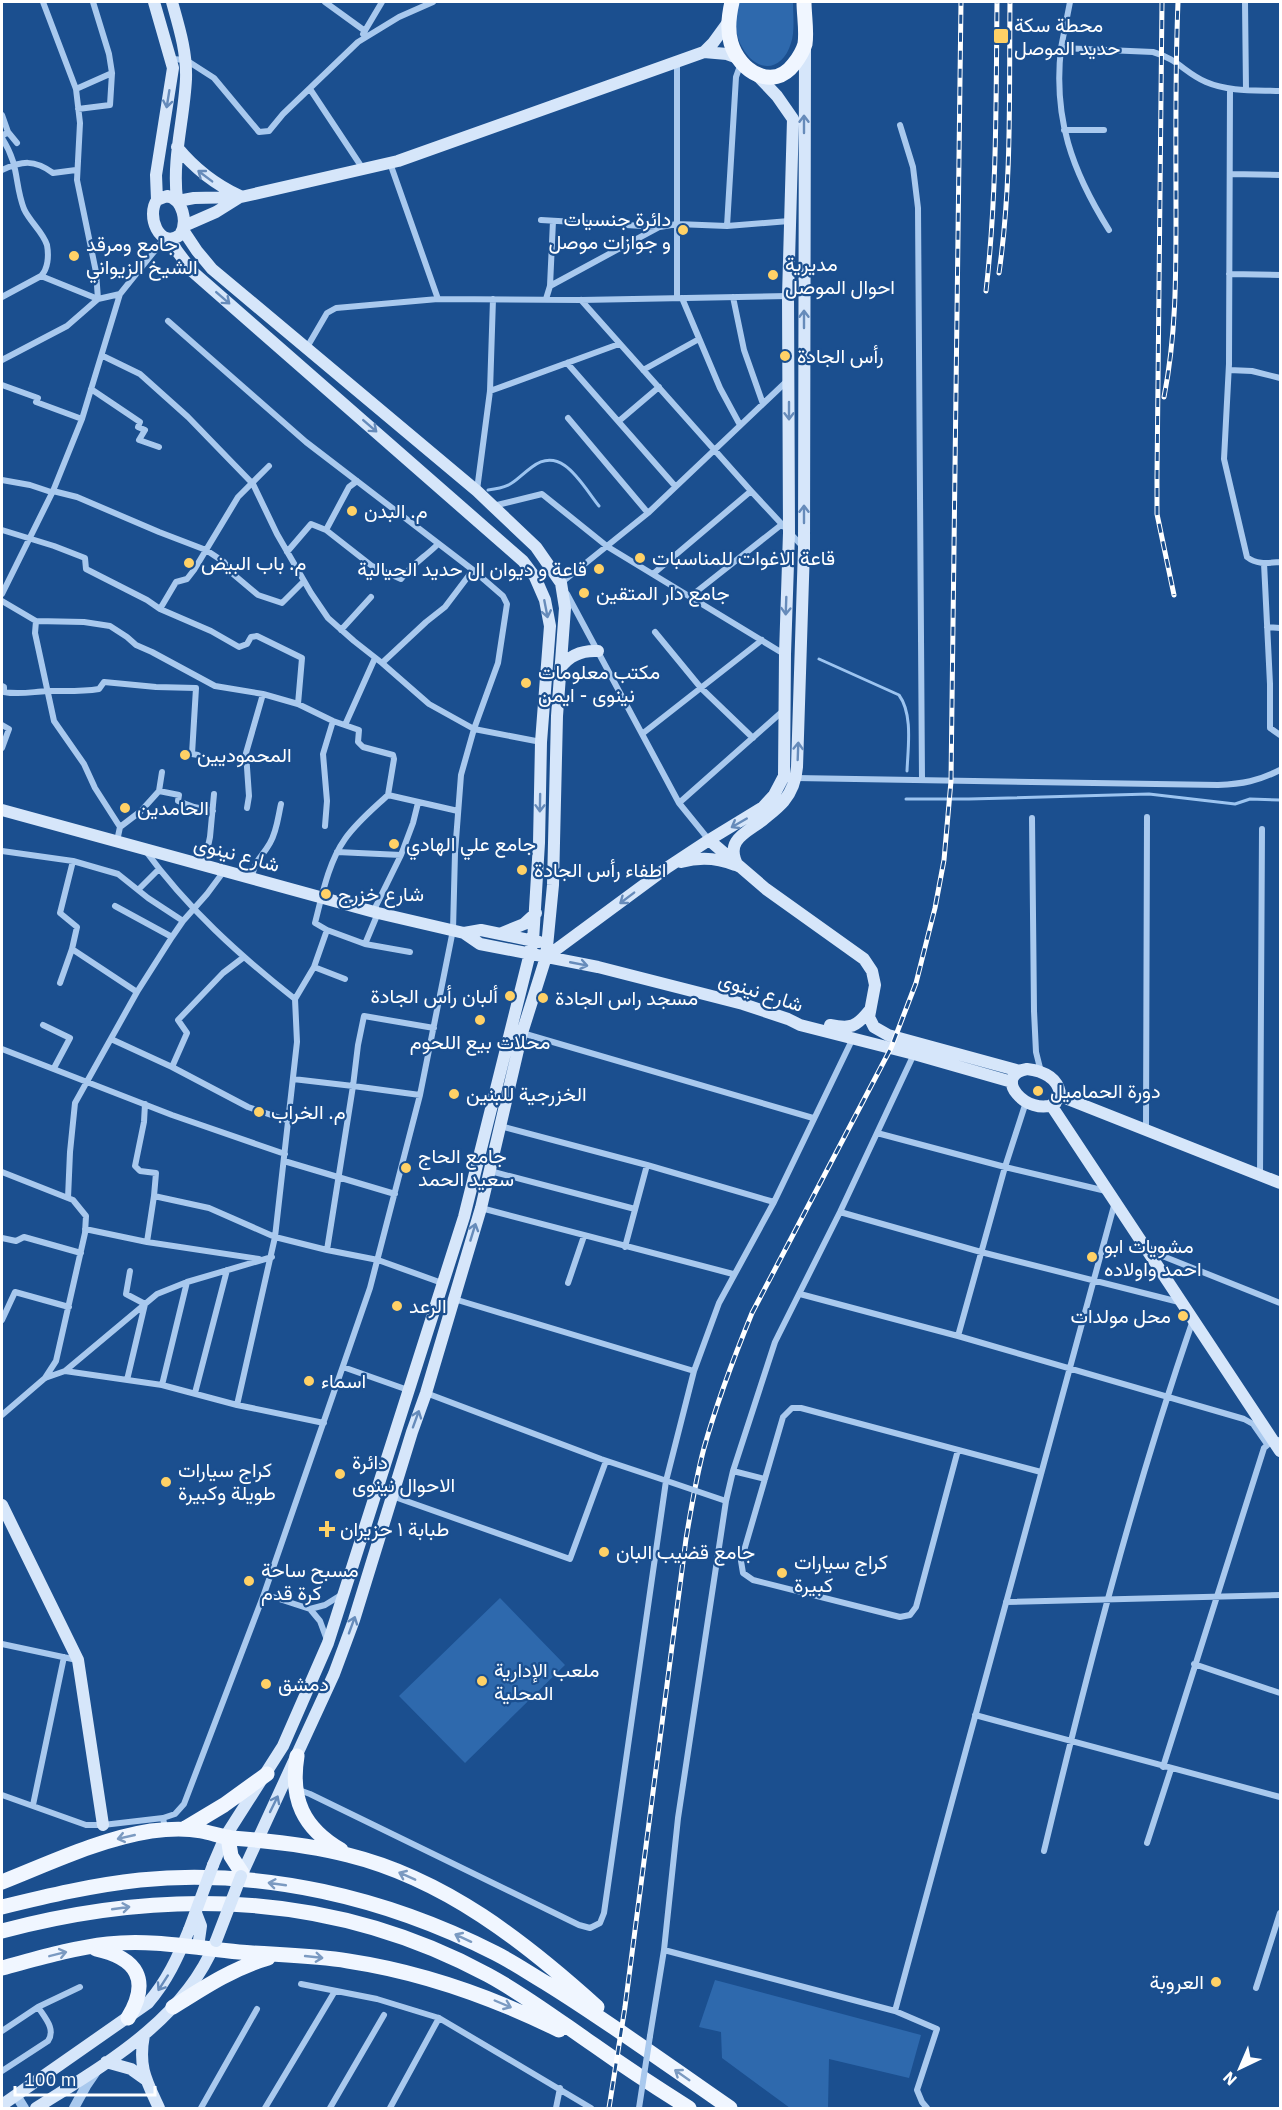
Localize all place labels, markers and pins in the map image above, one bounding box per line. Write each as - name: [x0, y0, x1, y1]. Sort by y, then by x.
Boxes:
- place label: محطة سكة حديد الموصل: [1014, 11, 1121, 61]
- marker: محطة سكة حديد الموصل: [992, 27, 1010, 45]
- place label: دائرة جنسيات و جوازات موصل: [548, 205, 671, 255]
- marker: دائرة جنسيات و جوازات موصل: [676, 223, 690, 237]
- place label: جامع ومرقد الشيخ الزيواني: [86, 230, 198, 284]
- marker: جامع ومرقد الشيخ الزيواني: [67, 249, 81, 263]
- place label: مديرية احوال الموصل: [785, 250, 895, 300]
- marker: مديرية احوال الموصل: [766, 268, 780, 282]
- place label: رأس الجادة: [797, 342, 884, 369]
- marker: رأس الجادة: [778, 349, 792, 363]
- place label: م. البدن: [364, 497, 428, 524]
- marker: م. البدن: [345, 504, 359, 518]
- place label: قاعة الاغوات للمناسبات: [652, 544, 835, 571]
- place label: م. باب البيض: [201, 549, 306, 576]
- marker: قاعة الاغوات للمناسبات: [633, 551, 647, 565]
- place label: قاعة و ديوان ال حديد الحيالية: [357, 555, 587, 582]
- marker: م. باب البيض: [182, 556, 196, 570]
- marker: قاعة و ديوان ال حديد الحيالية: [592, 562, 606, 576]
- place label: جامع دار المتقين: [596, 579, 730, 607]
- marker: جامع دار المتقين: [577, 586, 591, 600]
- place label: مكتب معلومات نينوى - ايمن: [538, 658, 660, 708]
- marker: مكتب معلومات نينوى - ايمن: [519, 676, 533, 690]
- place label: المحموديين: [197, 741, 292, 768]
- marker: المحموديين: [178, 748, 192, 762]
- place label: الحامدين: [137, 794, 209, 821]
- marker: الحامدين: [118, 801, 132, 815]
- place label: جامع علي الهادي: [406, 830, 536, 861]
- marker: جامع علي الهادي: [387, 837, 401, 851]
- place label: اطفاء رأس الجادة: [534, 856, 666, 883]
- marker: اطفاء رأس الجادة: [515, 863, 529, 877]
- place label: شارع خزرج: [338, 880, 424, 908]
- marker: شارع خزرج: [319, 887, 333, 901]
- place label: ألبان رأس الجادة: [371, 982, 498, 1009]
- place label: مسجد راس الجادة: [555, 984, 698, 1011]
- marker: ألبان رأس الجادة: [503, 989, 517, 1003]
- marker: مسجد راس الجادة: [536, 991, 550, 1005]
- marker: محلات بيع اللحوم: [473, 1013, 487, 1027]
- place label: محلات بيع اللحوم: [410, 1028, 550, 1056]
- place label: دورة الحماميل: [1050, 1077, 1161, 1104]
- place label: الخزرجية للبنين: [466, 1080, 587, 1107]
- marker: دورة الحماميل: [1031, 1084, 1045, 1098]
- marker: الخزرجية للبنين: [447, 1087, 461, 1101]
- place label: م. الخراب: [271, 1098, 346, 1125]
- marker: م. الخراب: [252, 1105, 266, 1119]
- place label: جامع الحاج سعيد الحمد: [418, 1142, 514, 1192]
- marker: جامع الحاج سعيد الحمد: [399, 1161, 413, 1175]
- place label: مشويات ابو احمد واولاده: [1104, 1232, 1202, 1282]
- marker: مشويات ابو احمد واولاده: [1085, 1250, 1099, 1264]
- place label: الرعد: [409, 1292, 447, 1319]
- marker: الرعد: [390, 1299, 404, 1313]
- place label: محل مولدات: [1070, 1302, 1171, 1329]
- marker: محل مولدات: [1176, 1309, 1190, 1323]
- place label: اسماء: [321, 1367, 366, 1394]
- marker: اسماء: [302, 1374, 316, 1388]
- place label: دائرة الاحوال نينوى: [352, 1448, 455, 1498]
- place label: كراج سيارات طويلة وكبيرة: [178, 1456, 276, 1506]
- marker: دائرة الاحوال نينوى: [333, 1467, 347, 1481]
- marker: كراج سيارات طويلة وكبيرة: [159, 1475, 173, 1489]
- place label: طبابة ١ حزيران: [340, 1515, 449, 1542]
- marker: طبابة ١ حزيران: [318, 1520, 336, 1538]
- place label: جامع قضيب البان: [616, 1538, 755, 1566]
- marker: جامع قضيب البان: [597, 1545, 611, 1559]
- place label: كراج سيارات كبيرة: [794, 1548, 888, 1598]
- place label: مسبح ساحة كرة قدم: [261, 1556, 359, 1606]
- marker: كراج سيارات كبيرة: [775, 1566, 789, 1580]
- marker: مسبح ساحة كرة قدم: [242, 1574, 256, 1588]
- place label: ملعب الإدارية المحلية: [494, 1656, 599, 1706]
- place label: دمشق: [278, 1670, 329, 1697]
- marker: ملعب الإدارية المحلية: [475, 1674, 489, 1688]
- marker: دمشق: [259, 1677, 273, 1691]
- place label: العروبة: [1150, 1968, 1204, 1995]
- marker: العروبة: [1209, 1975, 1223, 1989]

